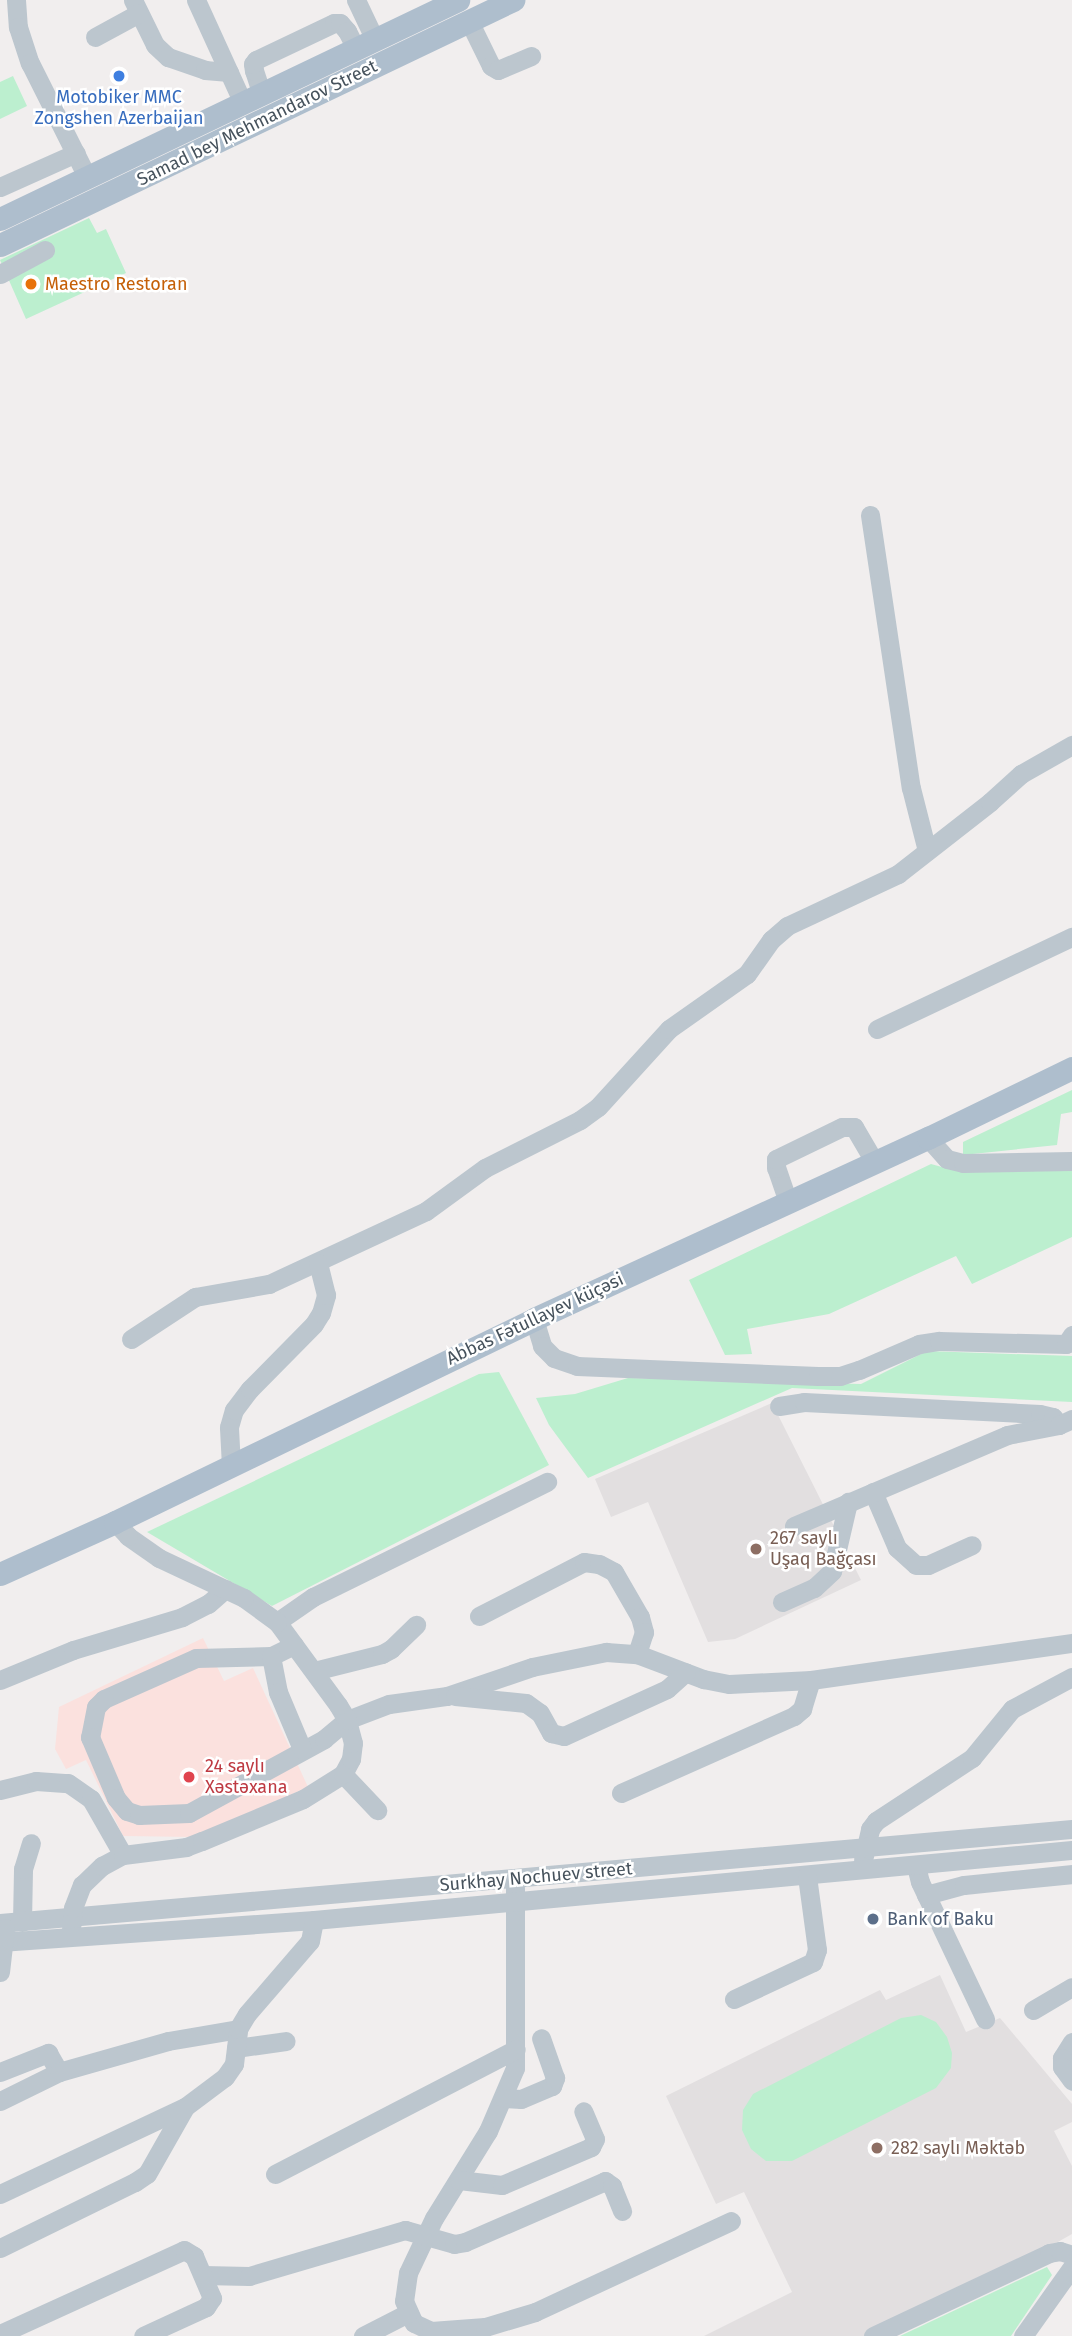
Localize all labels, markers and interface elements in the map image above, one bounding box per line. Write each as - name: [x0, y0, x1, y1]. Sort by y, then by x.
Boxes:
- street label: Samad bey Mehmandarov Street: [133, 55, 381, 191]
- marker: Motobiker MMC Zongshen Azerbaijan: [111, 68, 127, 84]
- place label: Motobiker MMC Zongshen Azerbaijan: [35, 87, 203, 130]
- place label: Maestro Restoran: [45, 273, 187, 295]
- marker: Maestro Restoran: [23, 276, 39, 292]
- street label: Abbas Fətullayev küçəsi: [443, 1268, 627, 1370]
- place label: 267 saylı Uşaq Bağçası: [770, 1528, 877, 1570]
- marker: 267 saylı Uşaq Bağçası: [748, 1541, 764, 1557]
- place label: 24 saylı Xəstəxana: [205, 1756, 287, 1798]
- marker: 24 saylı Xəstəxana: [179, 1767, 199, 1787]
- street label: Surkhay Nochuev street: [439, 1858, 633, 1896]
- place label: Bank of Baku: [887, 1908, 994, 1930]
- marker: Bank of Baku: [865, 1911, 881, 1927]
- place label: 282 saylı Məktəb: [891, 2137, 1025, 2159]
- marker: 282 saylı Məktəb: [869, 2140, 885, 2156]

